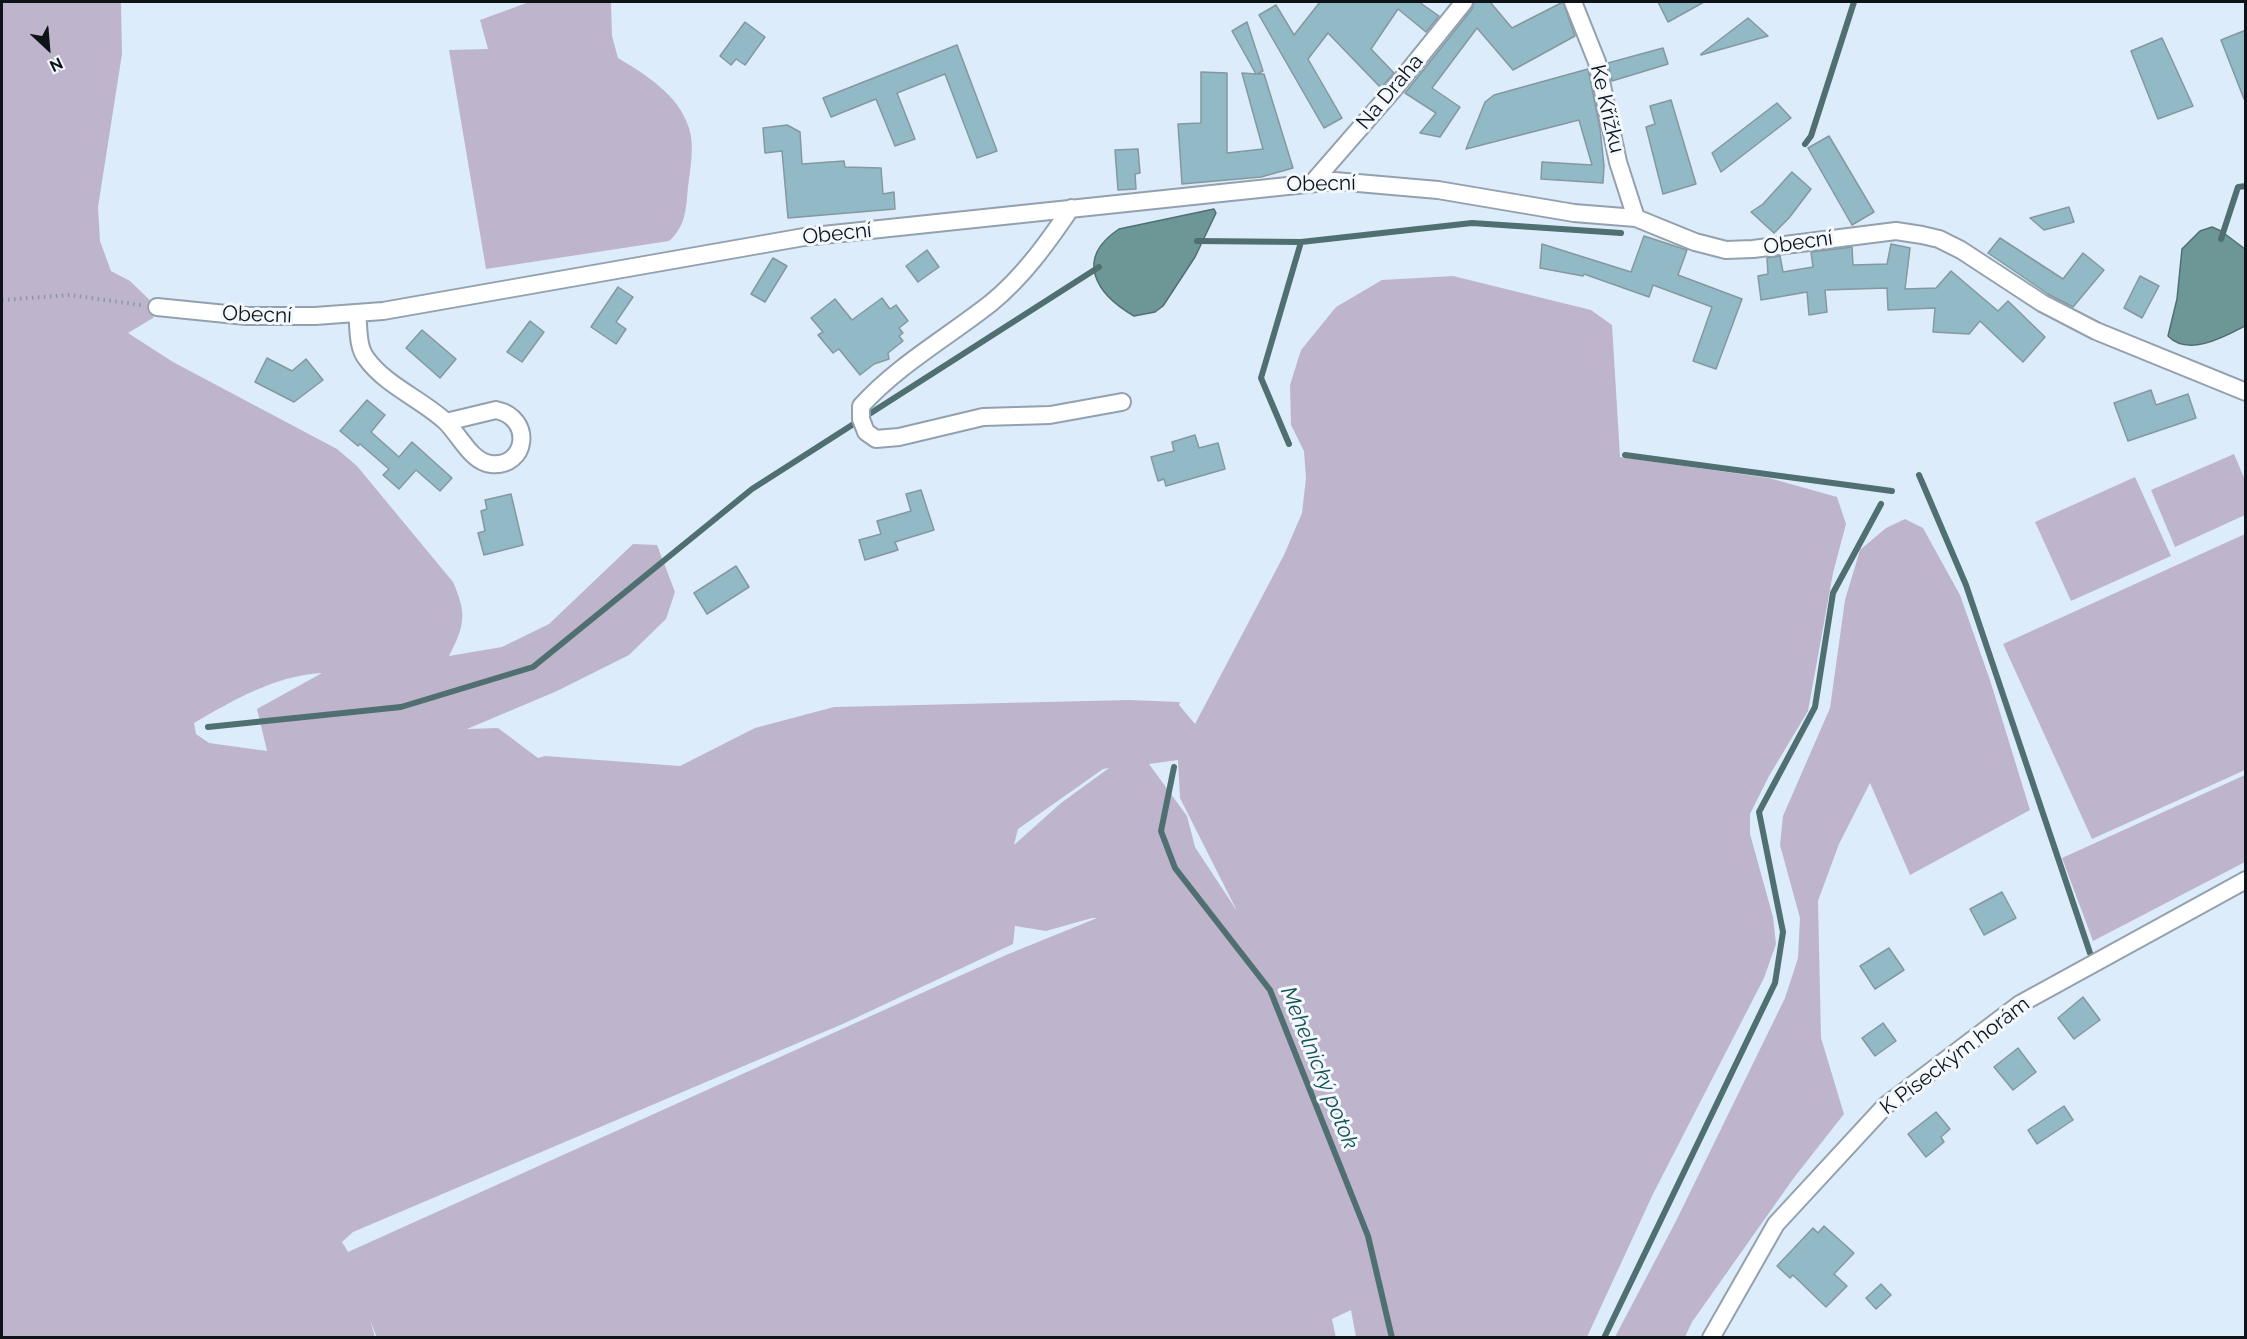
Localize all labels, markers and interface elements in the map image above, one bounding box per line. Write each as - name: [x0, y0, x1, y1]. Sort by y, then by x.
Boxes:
- north arrow: [18, 18, 78, 78]
- street label: Na Draha: [1351, 49, 1429, 135]
- text: N: [46, 53, 66, 76]
- street label: Ke Křížku: [1585, 62, 1629, 156]
- street label: Obecní: [1286, 171, 1356, 197]
- street label: Obecní: [801, 218, 873, 250]
- street label: Obecní: [1762, 226, 1834, 260]
- street label: Obecní: [222, 301, 292, 329]
- water label: Mehelnický potok: [1274, 983, 1364, 1153]
- street label: K Píseckým horám: [1875, 992, 2035, 1120]

